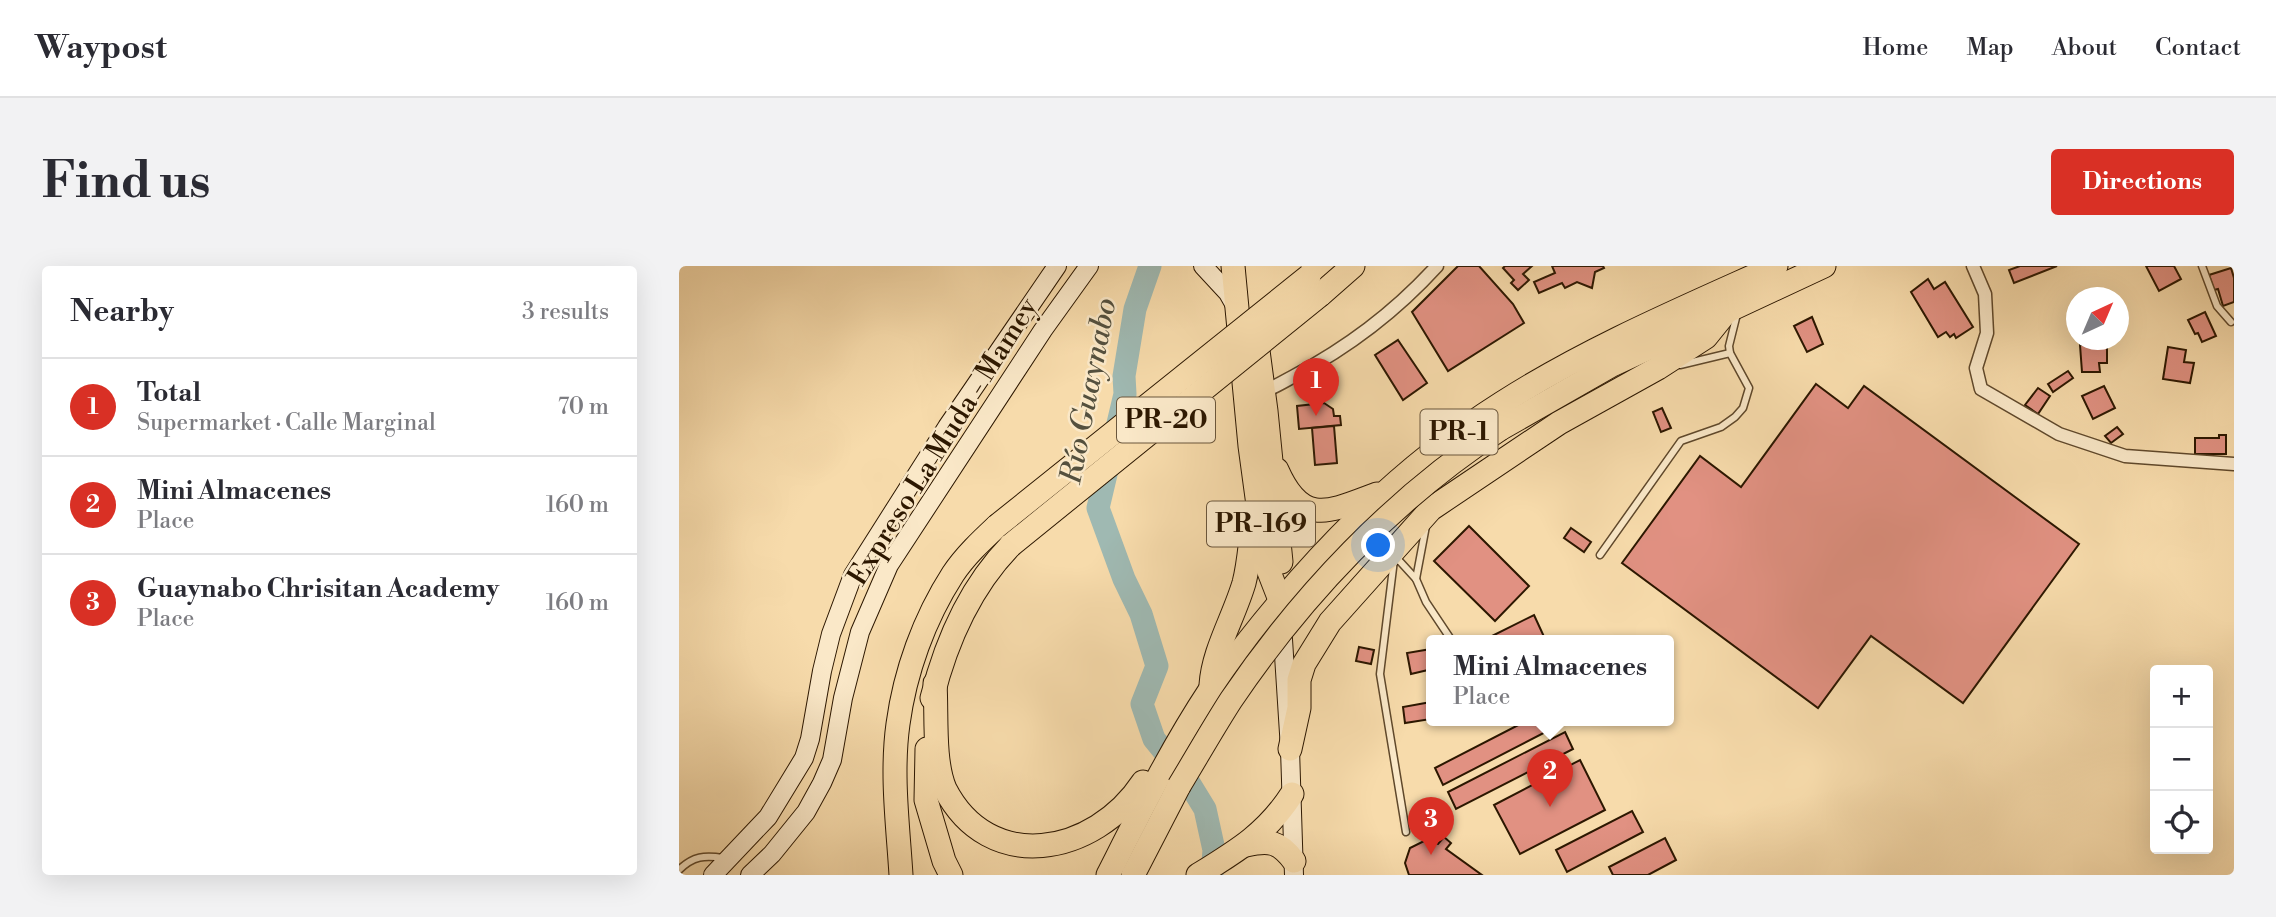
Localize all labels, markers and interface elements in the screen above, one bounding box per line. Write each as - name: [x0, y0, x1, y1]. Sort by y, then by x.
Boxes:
- text: Waypost: [35, 28, 167, 69]
- text: Home: [1863, 33, 1928, 63]
- text: Map: [1966, 33, 2014, 63]
- text: About: [2052, 33, 2117, 63]
- text: Contact: [2155, 33, 2241, 63]
- button: Directions: [2051, 149, 2234, 215]
- text: Find us: [42, 152, 211, 213]
- north arrow: [2066, 287, 2129, 350]
- street label: Expreso La Muda - Mamey: [840, 291, 1046, 592]
- text: Nearby: [70, 293, 174, 331]
- water label: Río Guaynabo: [1052, 295, 1126, 488]
- text: 3 results: [522, 298, 609, 326]
- pin: 1: [1293, 358, 1339, 416]
- text: Total: [137, 377, 201, 409]
- text: 1: [87, 393, 99, 421]
- text: 70 m: [558, 393, 609, 421]
- road number: PR-20: [1117, 398, 1215, 442]
- text: Supermarket · Calle Marginal: [137, 409, 436, 437]
- road number: PR-1: [1421, 410, 1497, 454]
- text: Mini Almacenes: [137, 475, 331, 507]
- text: 2: [86, 491, 100, 519]
- text: 160 m: [546, 491, 609, 519]
- road number: PR-169: [1207, 501, 1315, 546]
- text: Place: [137, 507, 194, 535]
- your location: [1361, 528, 1395, 562]
- text: Guaynabo Chrisitan Academy: [137, 573, 499, 605]
- text: 3: [86, 589, 100, 617]
- text: 160 m: [546, 589, 609, 617]
- text: Place: [137, 605, 194, 633]
- popup: [1426, 635, 1674, 726]
- text: Mini Almacenes: [1453, 651, 1647, 683]
- map controls: [2150, 665, 2213, 854]
- button: +: [2150, 665, 2213, 728]
- text: Place: [1453, 683, 1510, 711]
- button: −: [2150, 728, 2213, 791]
- pin: 2: [1527, 749, 1573, 807]
- button: locate: [2150, 791, 2213, 854]
- pin: 3: [1408, 797, 1454, 855]

